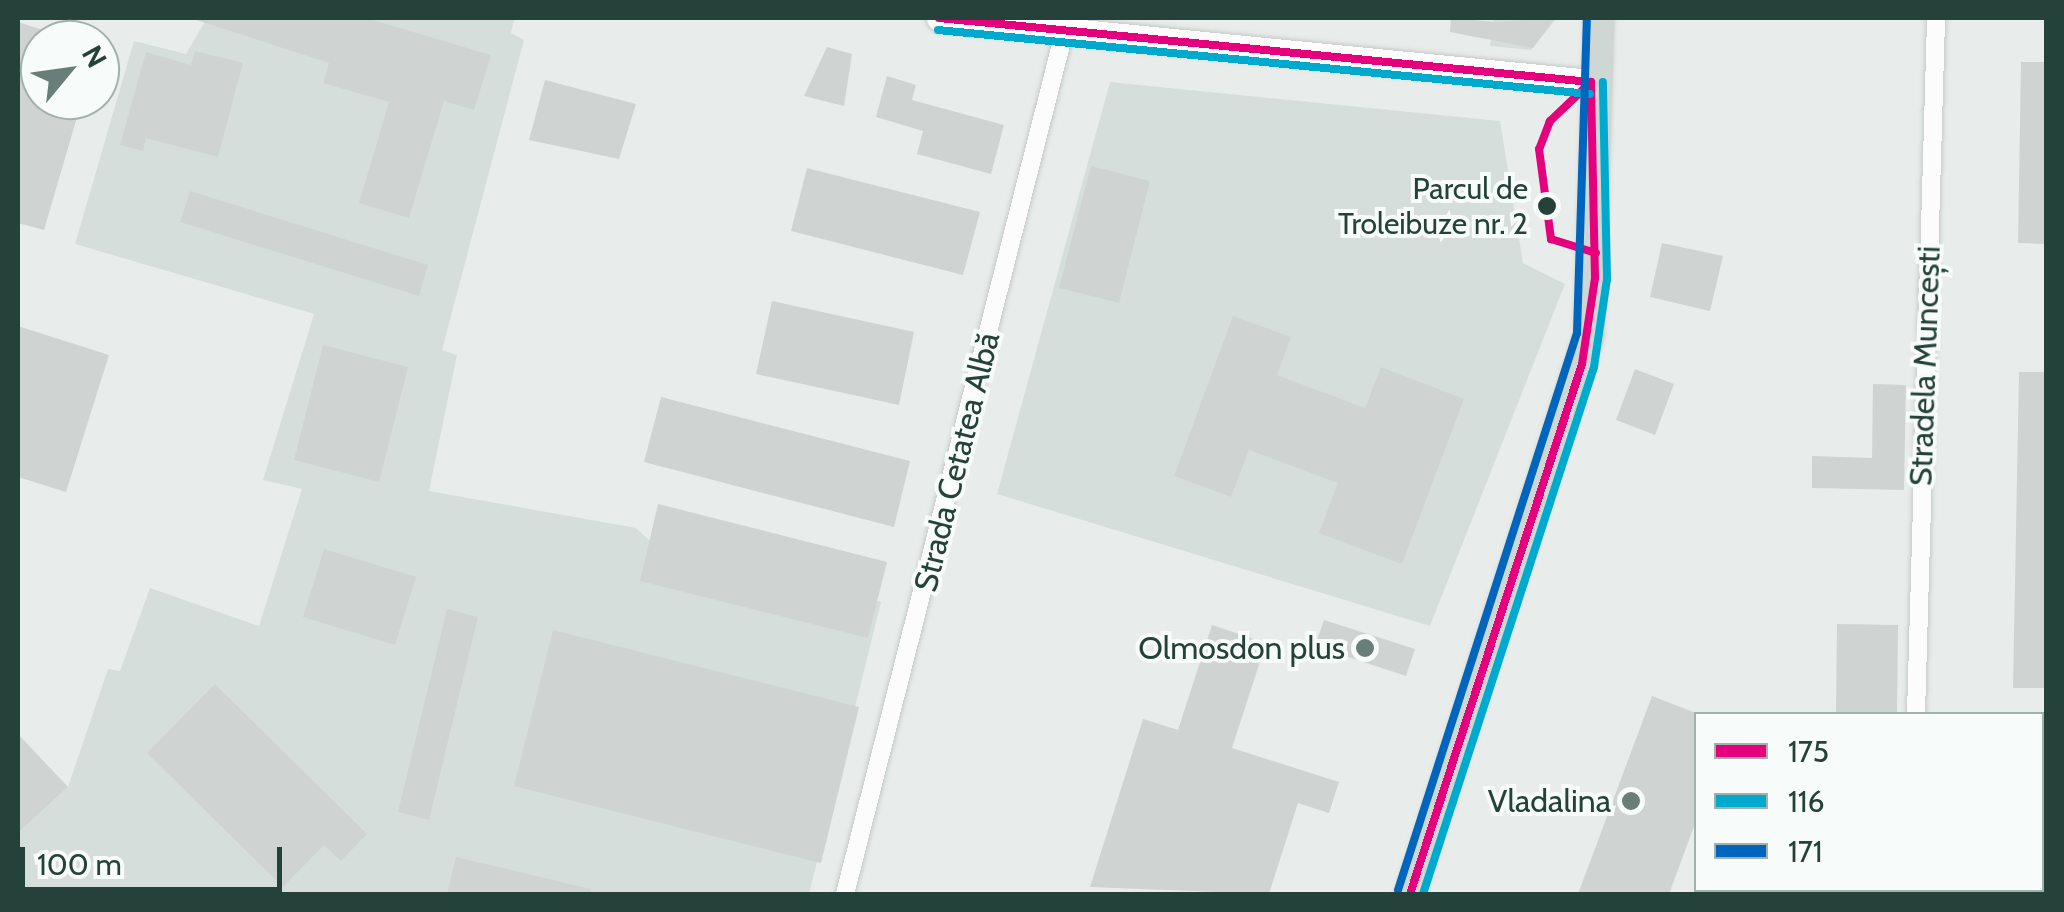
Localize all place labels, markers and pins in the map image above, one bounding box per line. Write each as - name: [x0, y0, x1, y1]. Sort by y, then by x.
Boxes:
- place label: Parcul de Troleibuze nr. 2: [1338, 171, 1528, 242]
- marker: Parcul de Troleibuze nr. 2: [1537, 196, 1557, 216]
- place label: Olmosdon plus: [1138, 629, 1345, 667]
- marker: Olmosdon plus: [1354, 637, 1376, 659]
- place label: Vladalina: [1488, 782, 1611, 820]
- marker: Vladalina: [1620, 790, 1642, 812]

